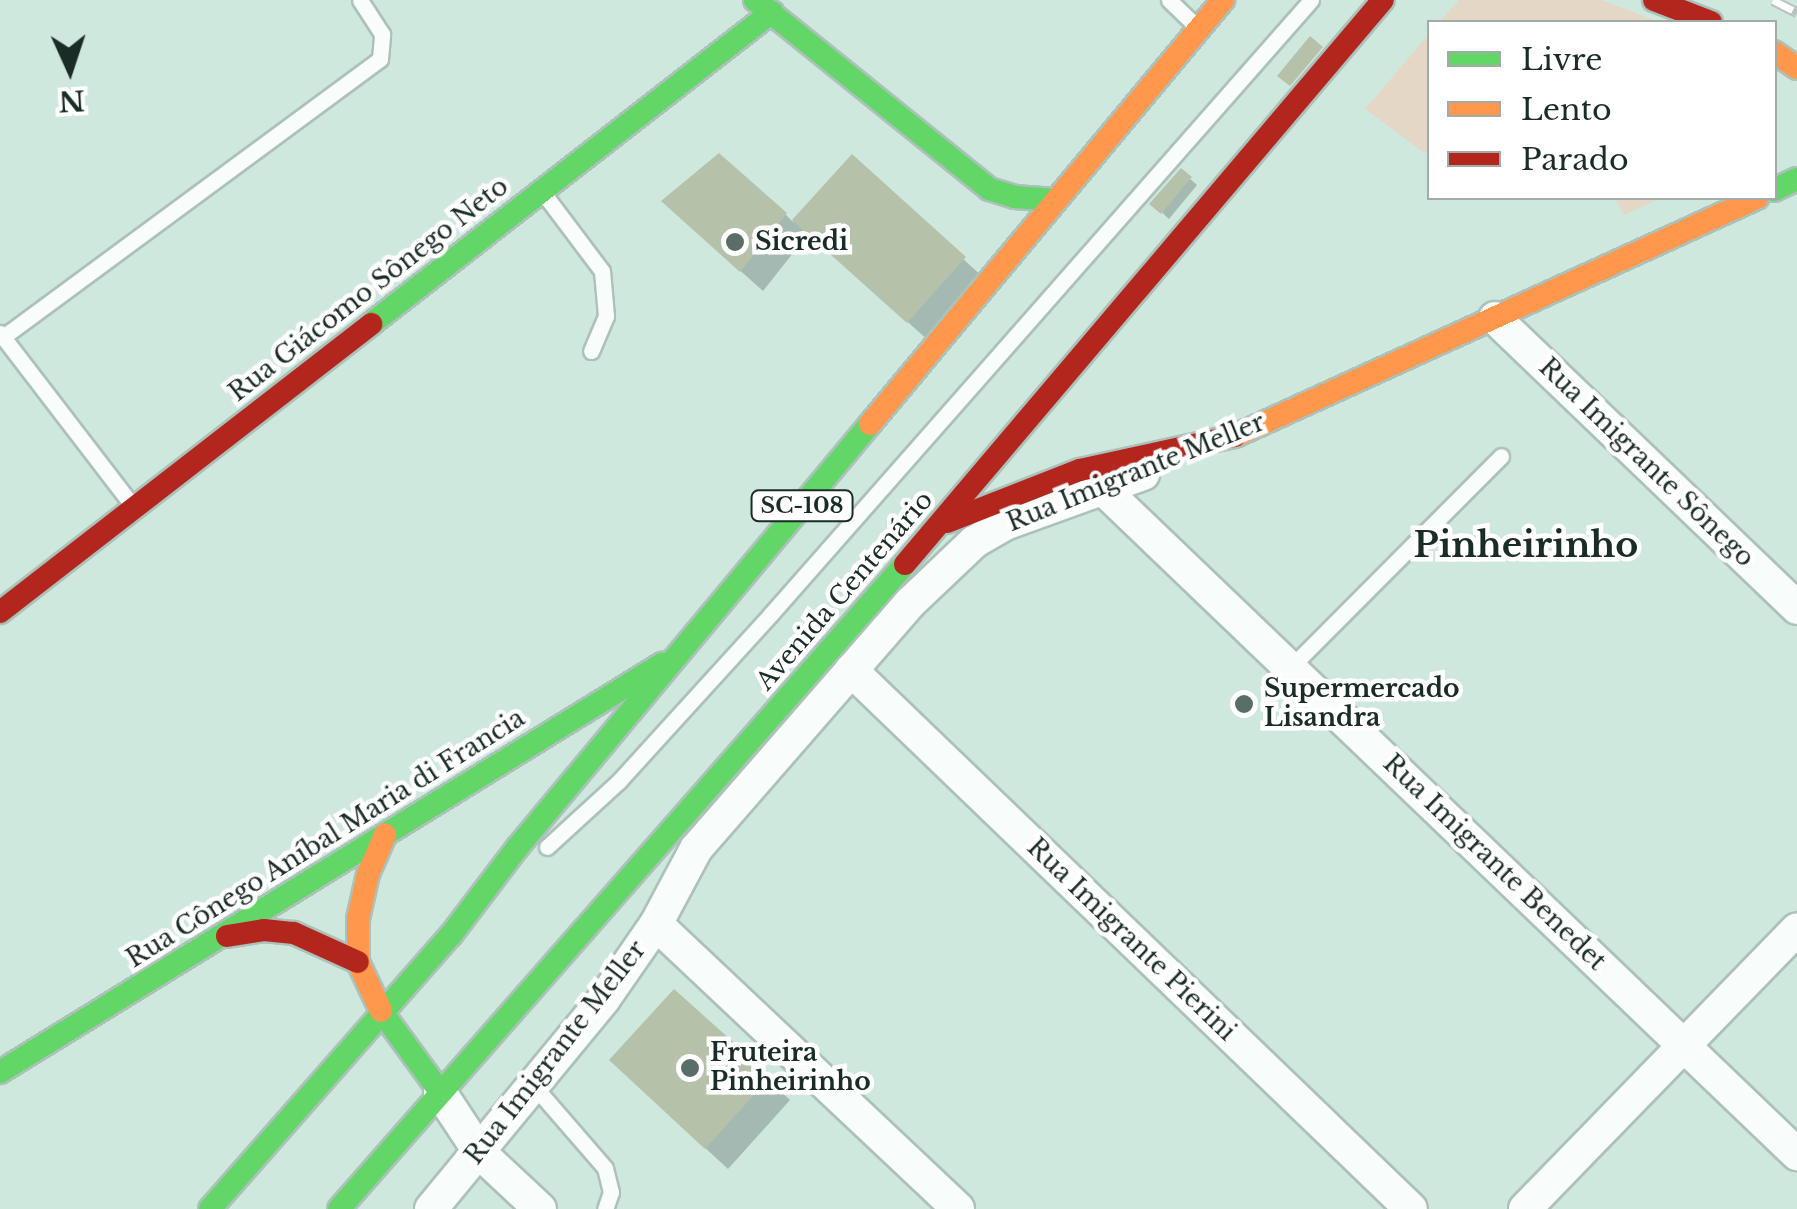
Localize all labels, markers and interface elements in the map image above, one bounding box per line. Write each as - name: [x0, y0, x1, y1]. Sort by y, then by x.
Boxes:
- north arrow: [20, 20, 120, 120]
- legend: [1427, 20, 1777, 200]
- text: Livre: [1521, 41, 1602, 78]
- text: N: [58, 82, 86, 119]
- text: Lento: [1521, 91, 1612, 128]
- text: Parado: [1521, 141, 1629, 178]
- street label: Rua Giácomo Sônego Neto: [223, 172, 515, 408]
- place label: Sicredi: [755, 227, 848, 257]
- marker: Sicredi: [724, 231, 746, 253]
- street label: Rua Imigrante Sônego: [1532, 352, 1760, 574]
- street label: Rua Imigrante Meller: [1003, 407, 1269, 539]
- street label: Avenida Centenário: [750, 485, 940, 697]
- road number: SC-108: [750, 489, 854, 523]
- district label: Pinheirinho: [1414, 524, 1638, 566]
- place label: Supermercado Lisandra: [1264, 675, 1460, 734]
- marker: Supermercado Lisandra: [1233, 693, 1255, 715]
- street label: Rua Cônego Aníbal Maria di Francia: [121, 703, 531, 975]
- street label: Rua Imigrante Benedet: [1376, 749, 1612, 977]
- street label: Rua Imigrante Pierini: [1020, 833, 1242, 1047]
- street label: Rua Imigrante Meller: [459, 935, 653, 1171]
- place label: Fruteira Pinheirinho: [710, 1039, 871, 1098]
- marker: Fruteira Pinheirinho: [679, 1057, 701, 1079]

